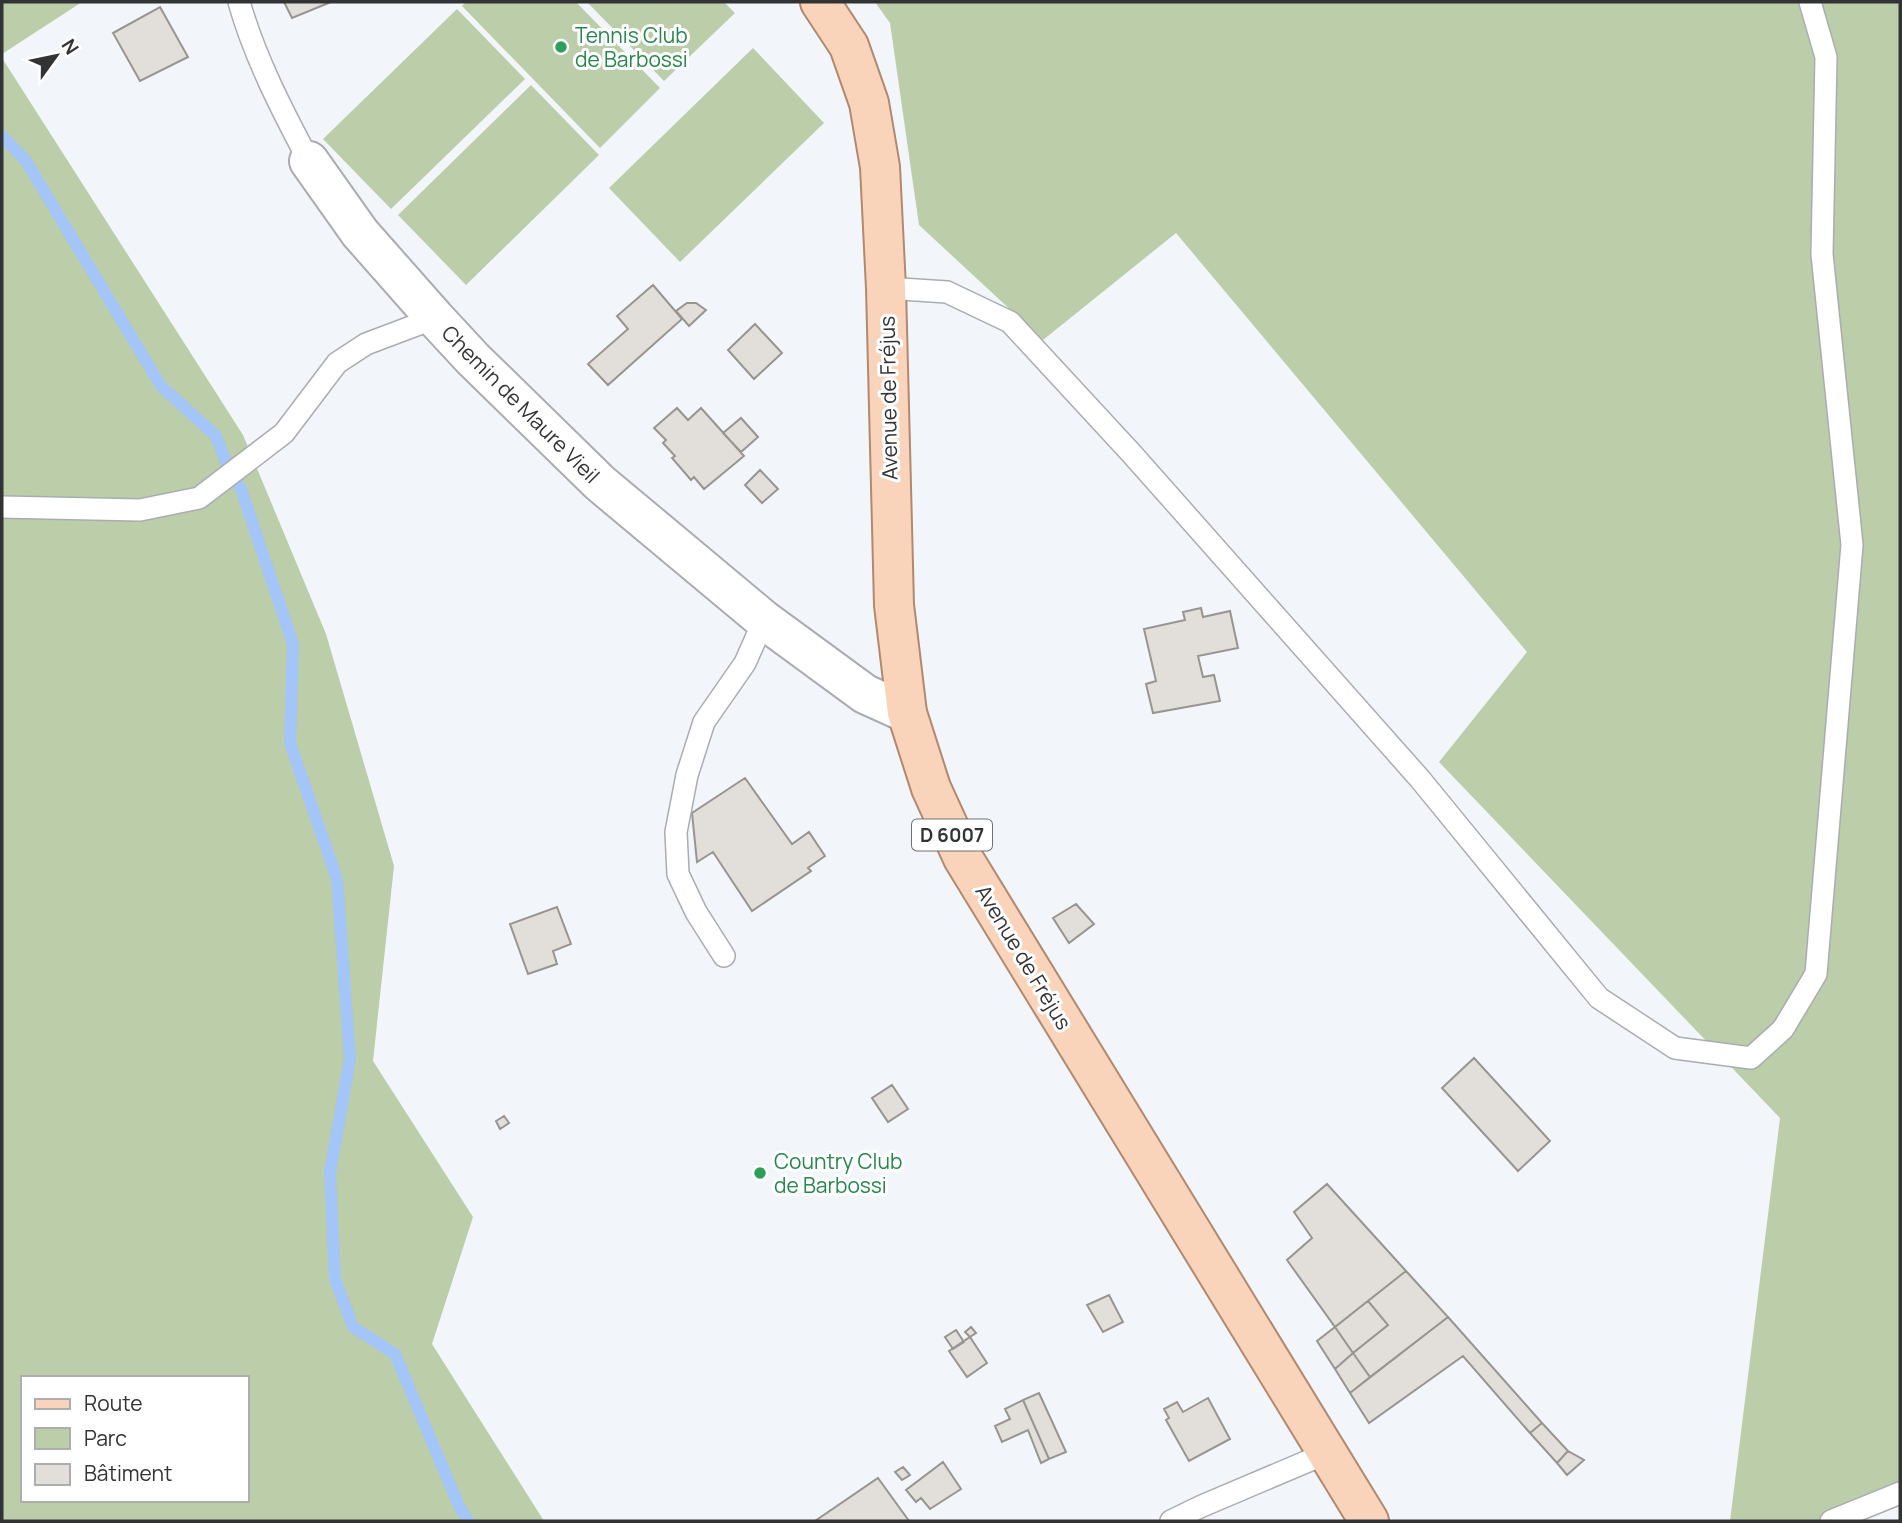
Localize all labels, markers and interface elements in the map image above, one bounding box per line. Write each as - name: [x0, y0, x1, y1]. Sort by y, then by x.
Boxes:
- north arrow: [21, 21, 91, 91]
- place label: Tennis Club de Barbossi: [575, 21, 688, 73]
- text: N: [56, 34, 85, 60]
- marker: Tennis Club de Barbossi: [553, 39, 569, 55]
- street label: Avenue de Fréjus: [873, 316, 903, 480]
- street label: Chemin de Maure Vieil: [436, 319, 606, 489]
- road number: D 6007: [912, 820, 992, 850]
- street label: Avenue de Fréjus: [970, 879, 1078, 1035]
- place label: Country Club de Barbossi: [774, 1147, 902, 1199]
- marker: Country Club de Barbossi: [752, 1165, 768, 1181]
- legend: [21, 1376, 248, 1502]
- text: Route: [84, 1389, 142, 1417]
- text: Parc: [84, 1424, 127, 1452]
- text: Bâtiment: [84, 1459, 172, 1487]

